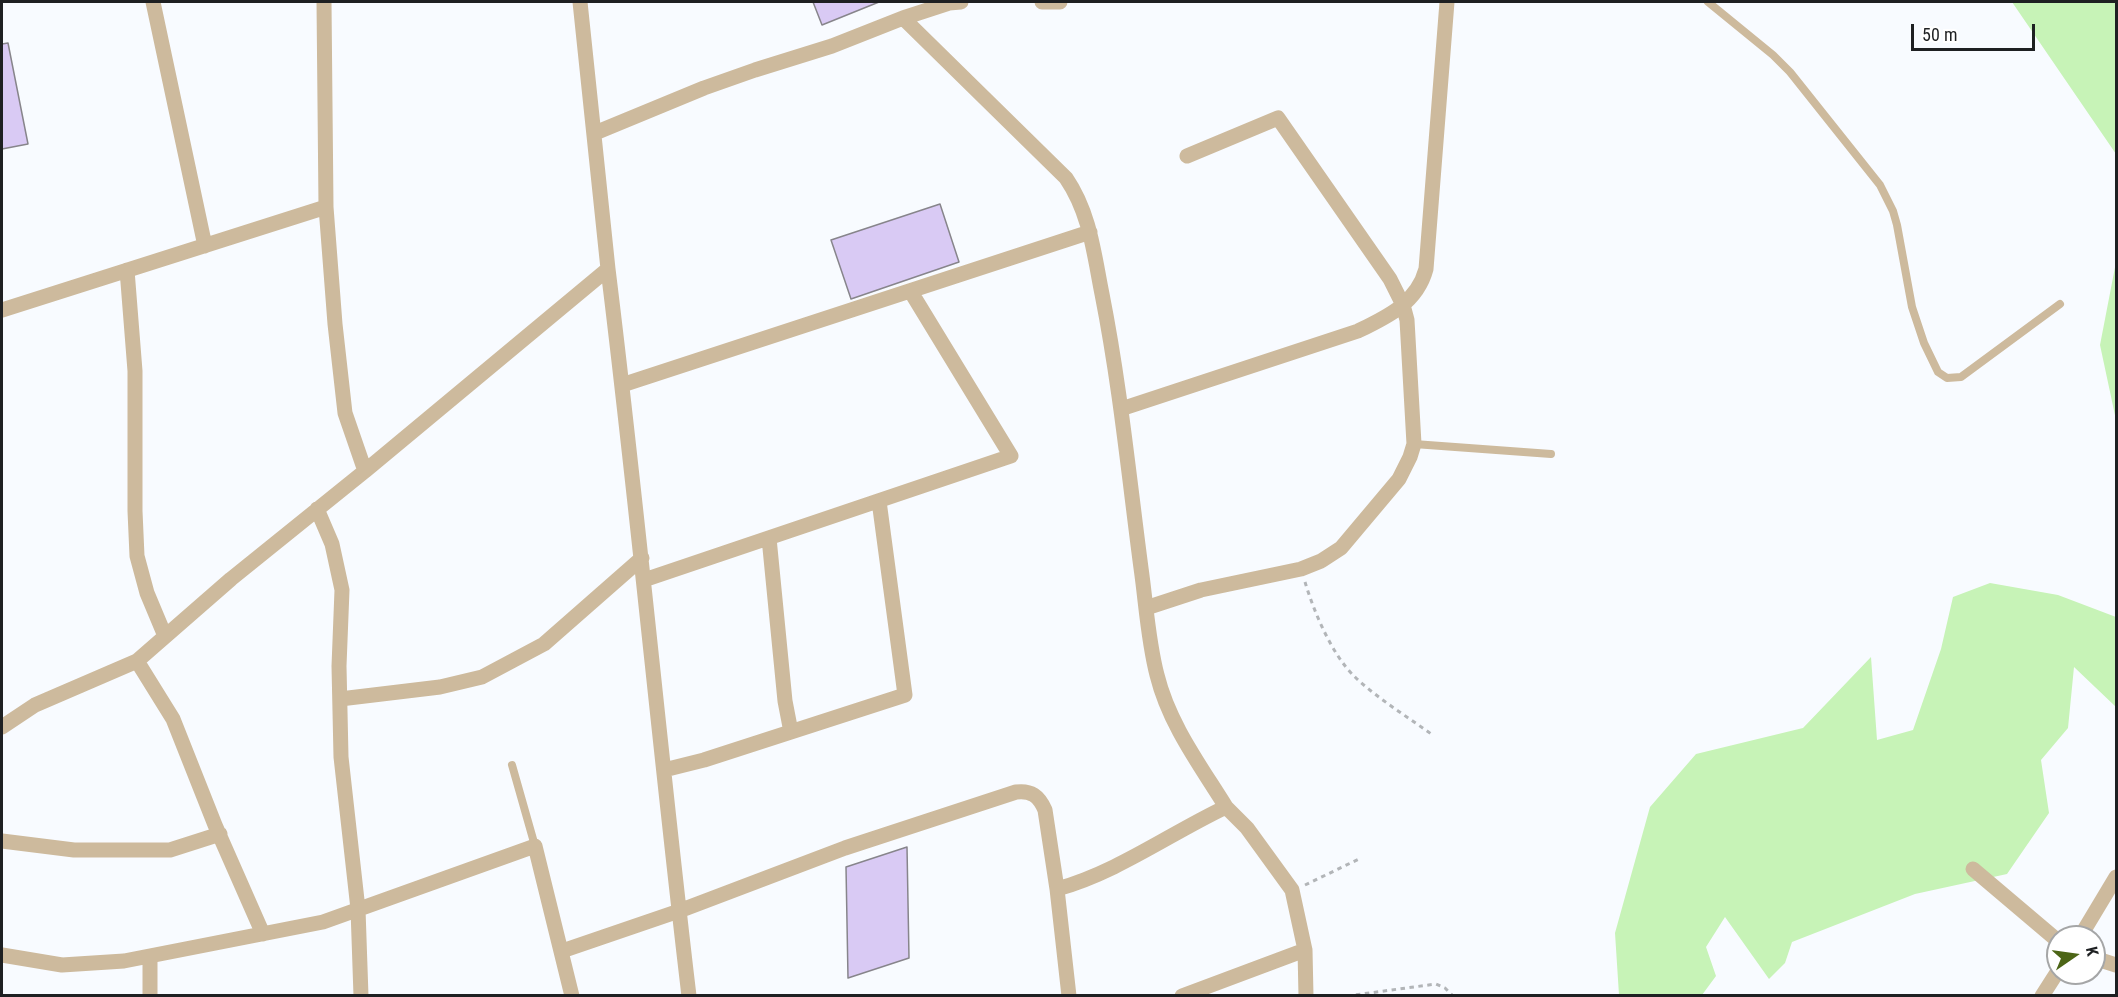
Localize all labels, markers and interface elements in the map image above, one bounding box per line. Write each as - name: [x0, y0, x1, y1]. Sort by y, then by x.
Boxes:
- scale bar: [1914, 12, 2038, 50]
- text: 50 m: [1922, 24, 1957, 45]
- north arrow: [2046, 925, 2106, 985]
- text: K: [2082, 945, 2102, 958]

